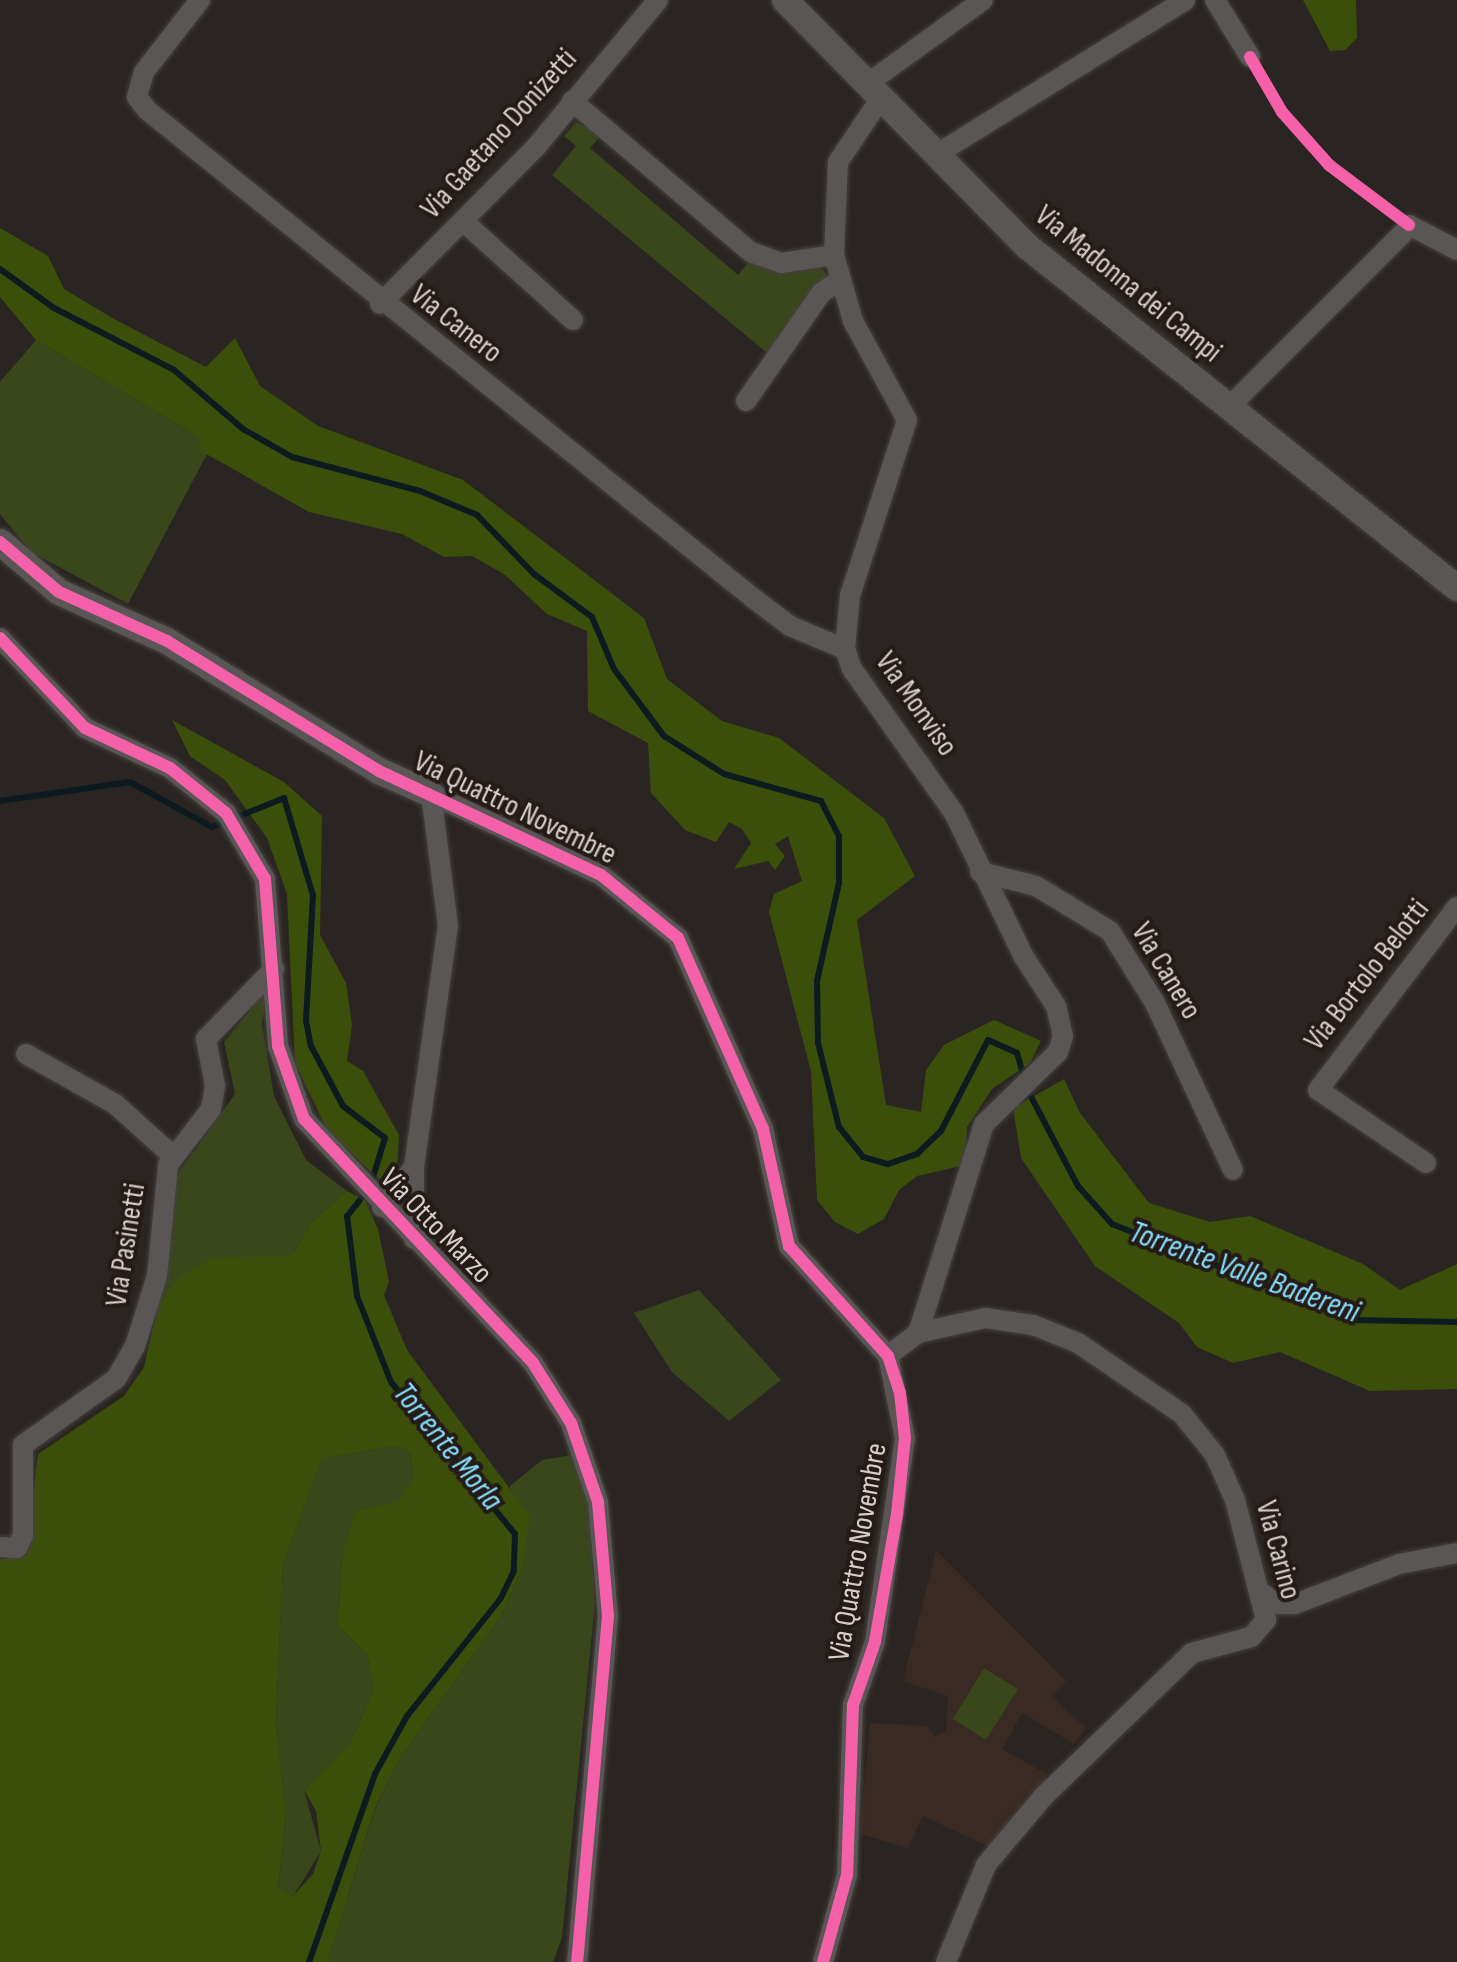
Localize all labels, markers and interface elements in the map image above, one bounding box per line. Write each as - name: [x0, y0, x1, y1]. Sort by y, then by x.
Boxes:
- street label: Via Gaetano Donizetti: [413, 42, 585, 226]
- street label: Via Madonna dei Campi: [1027, 198, 1229, 370]
- street label: Via Canero: [403, 277, 509, 371]
- street label: Via Monviso: [867, 645, 965, 763]
- street label: Via Quattro Novembre: [408, 743, 622, 873]
- street label: Via Bortolo Belotti: [1297, 892, 1437, 1058]
- street label: Via Canero: [1123, 916, 1209, 1026]
- street label: Via Otto Marzo: [372, 1161, 500, 1291]
- street label: Via Pasinetti: [99, 1181, 153, 1309]
- water label: Torrente Valle Badereni: [1124, 1214, 1364, 1332]
- water label: Torrente Morla: [384, 1375, 510, 1519]
- street label: Via Quattro Novembre: [821, 1440, 895, 1664]
- street label: Via Carino: [1248, 1497, 1308, 1603]

